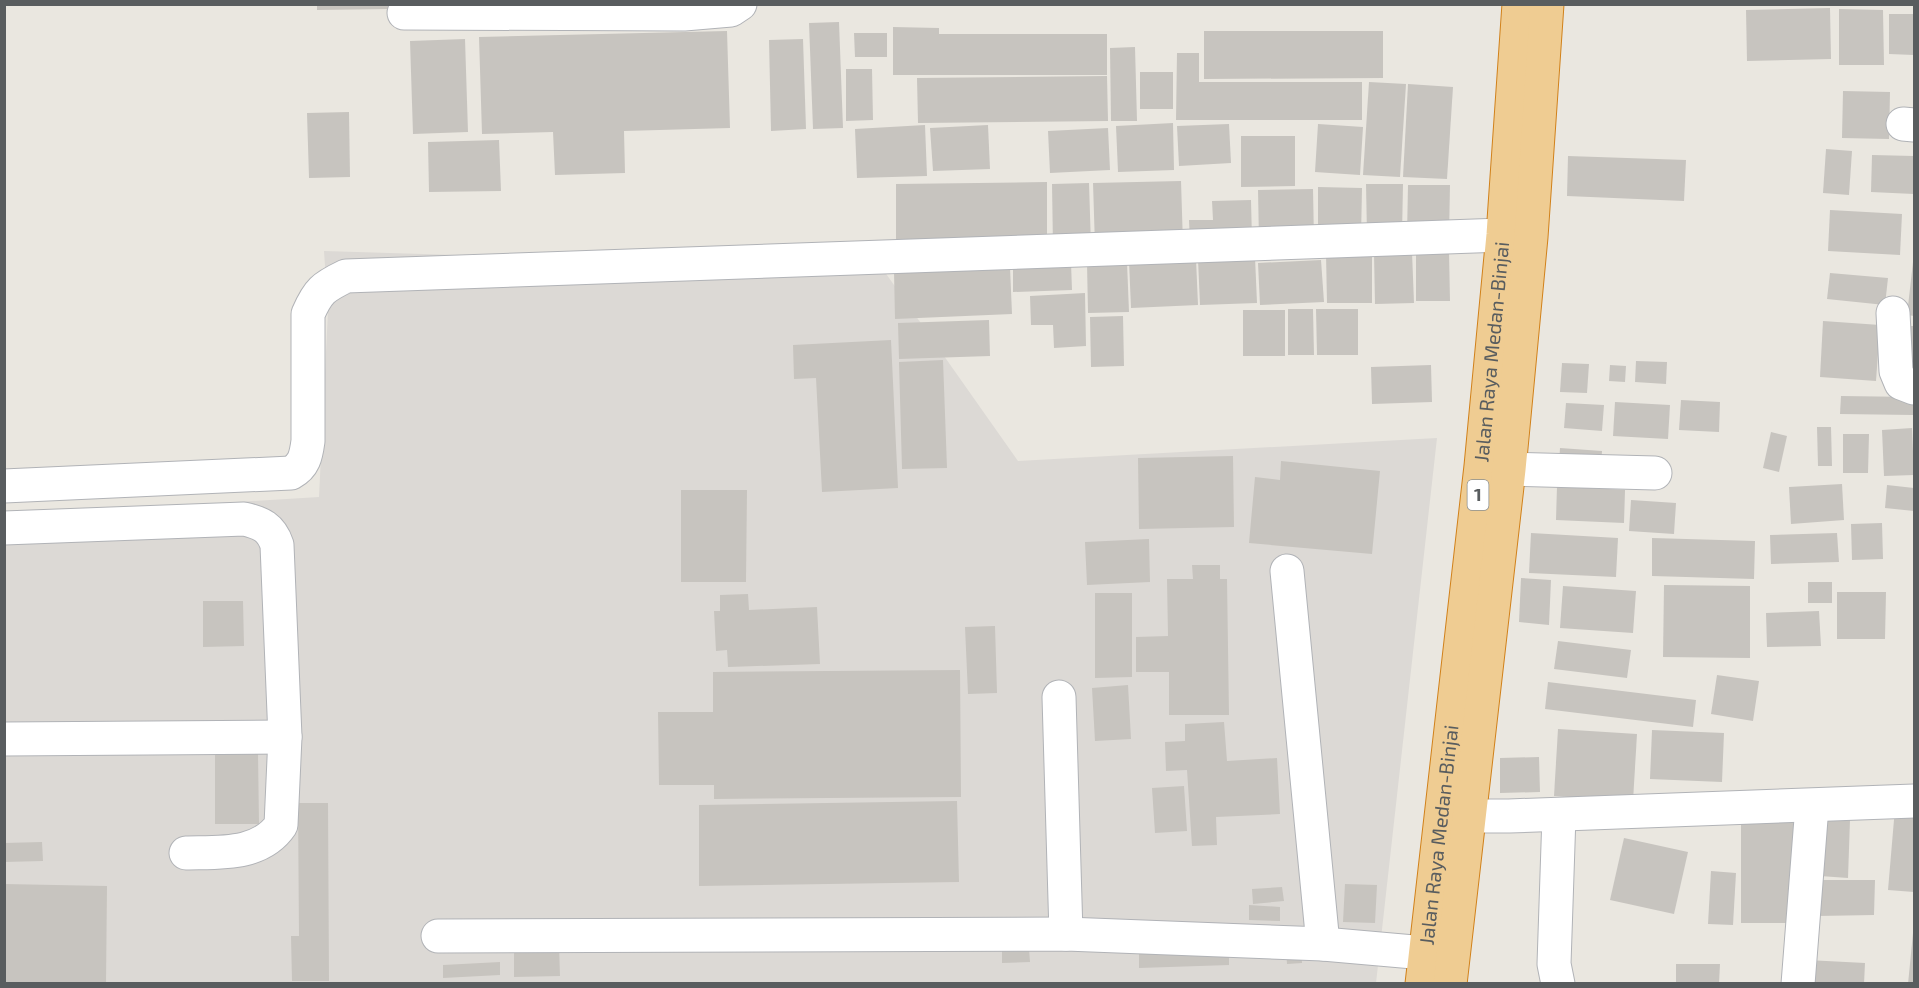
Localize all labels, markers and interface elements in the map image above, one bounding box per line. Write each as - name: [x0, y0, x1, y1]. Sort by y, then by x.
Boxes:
- street label: Jalan Raya Medan-Binjai: [1468, 240, 1513, 463]
- road number: 1: [1468, 480, 1488, 510]
- street label: Jalan Raya Medan-Binjai: [1414, 723, 1462, 946]

